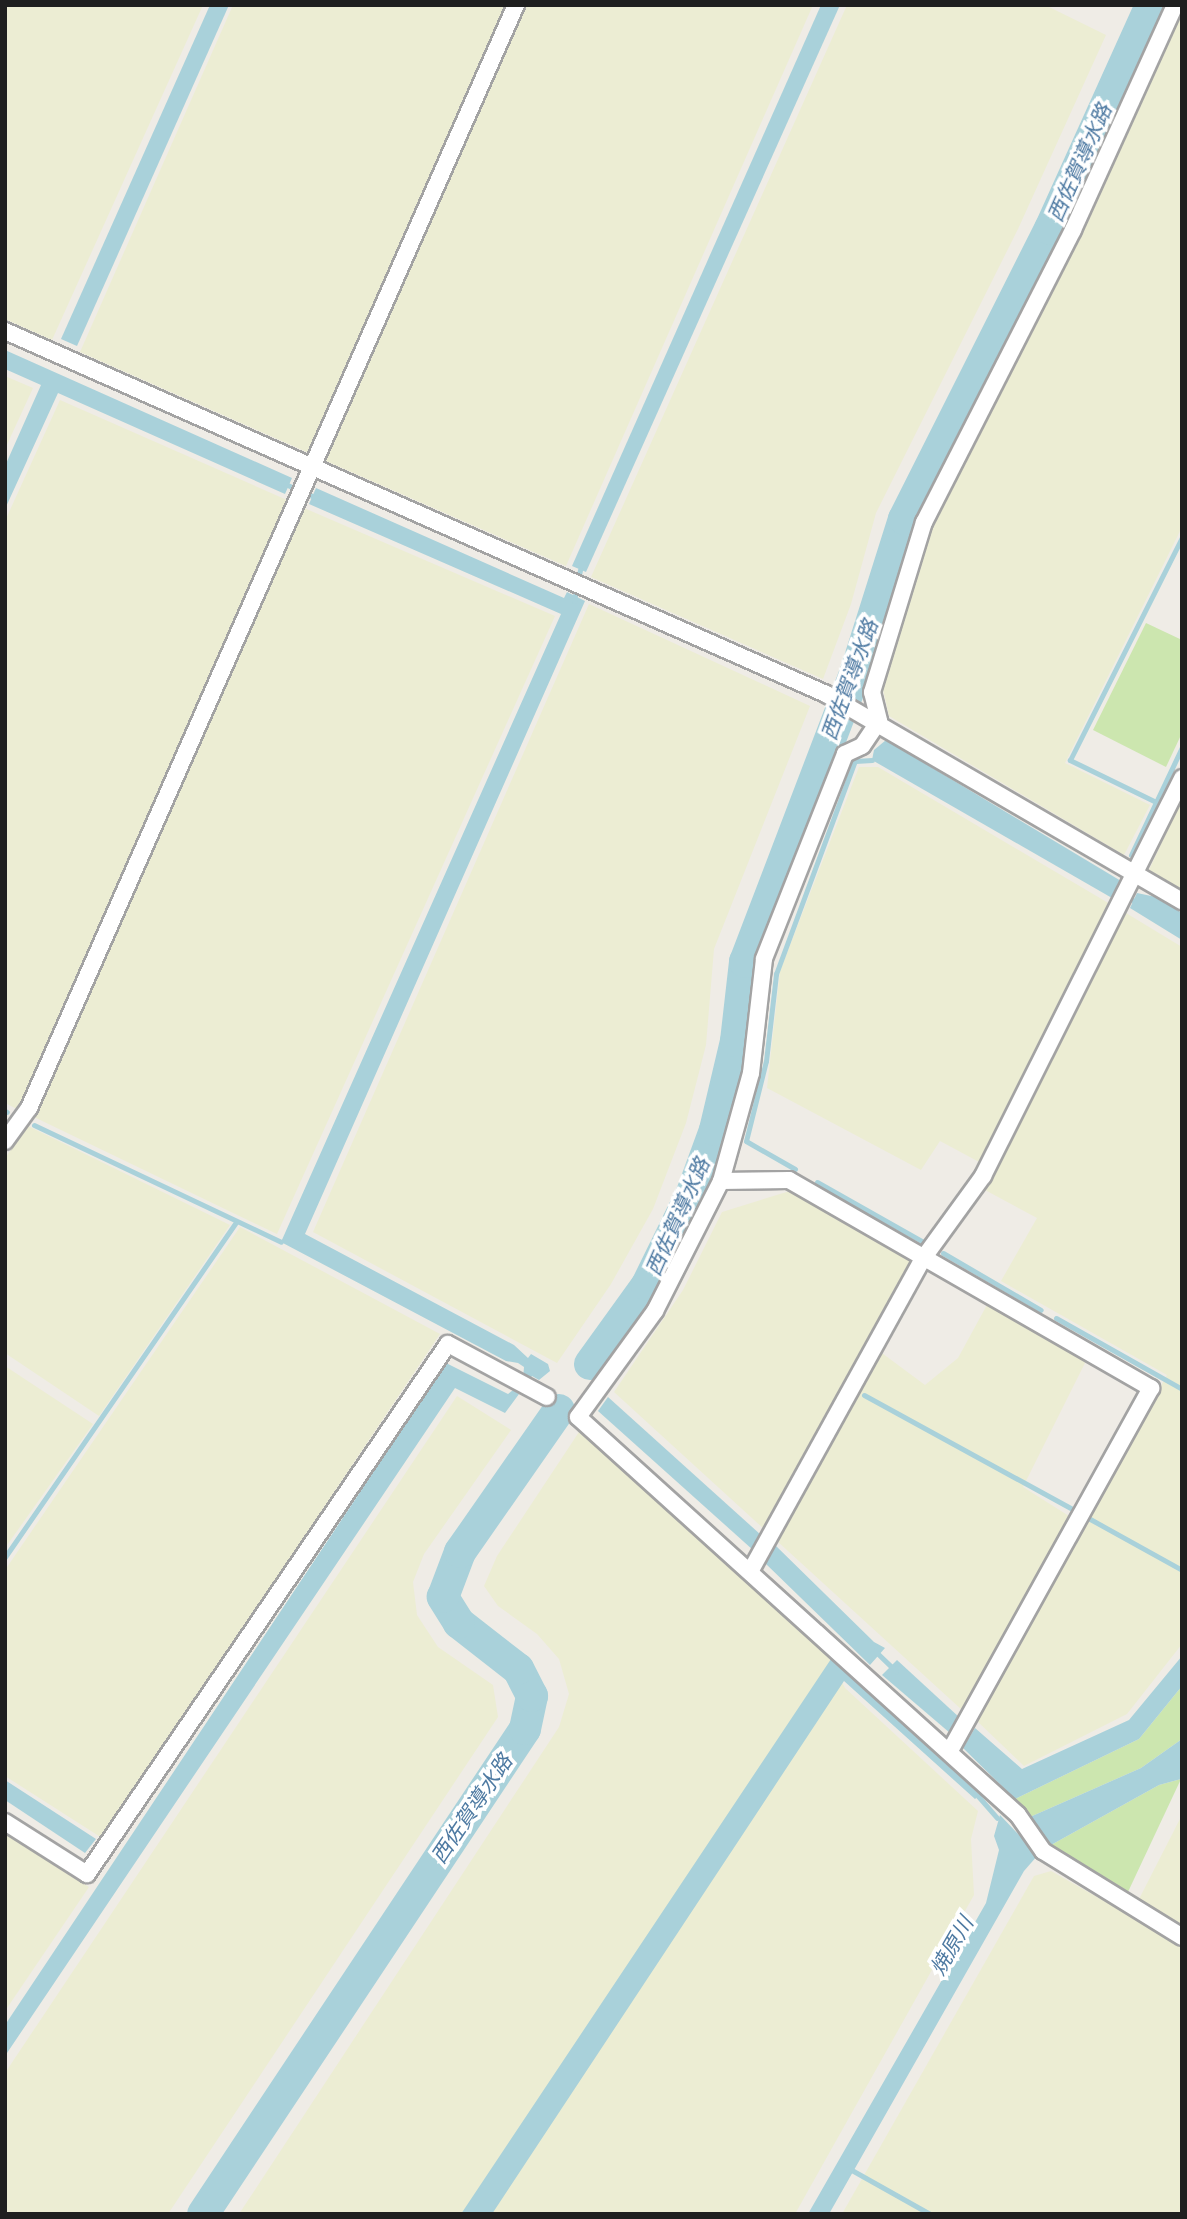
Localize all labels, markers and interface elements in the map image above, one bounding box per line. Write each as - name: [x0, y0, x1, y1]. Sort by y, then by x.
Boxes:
- water label: 西佐賀導水路: [1043, 100, 1117, 226]
- water label: 西佐賀導水路: [817, 616, 883, 744]
- water label: 西佐賀導水路: [641, 1154, 715, 1280]
- water label: 西佐賀導水路: [426, 1750, 518, 1868]
- water label: 焼原川: [925, 1912, 979, 1980]

